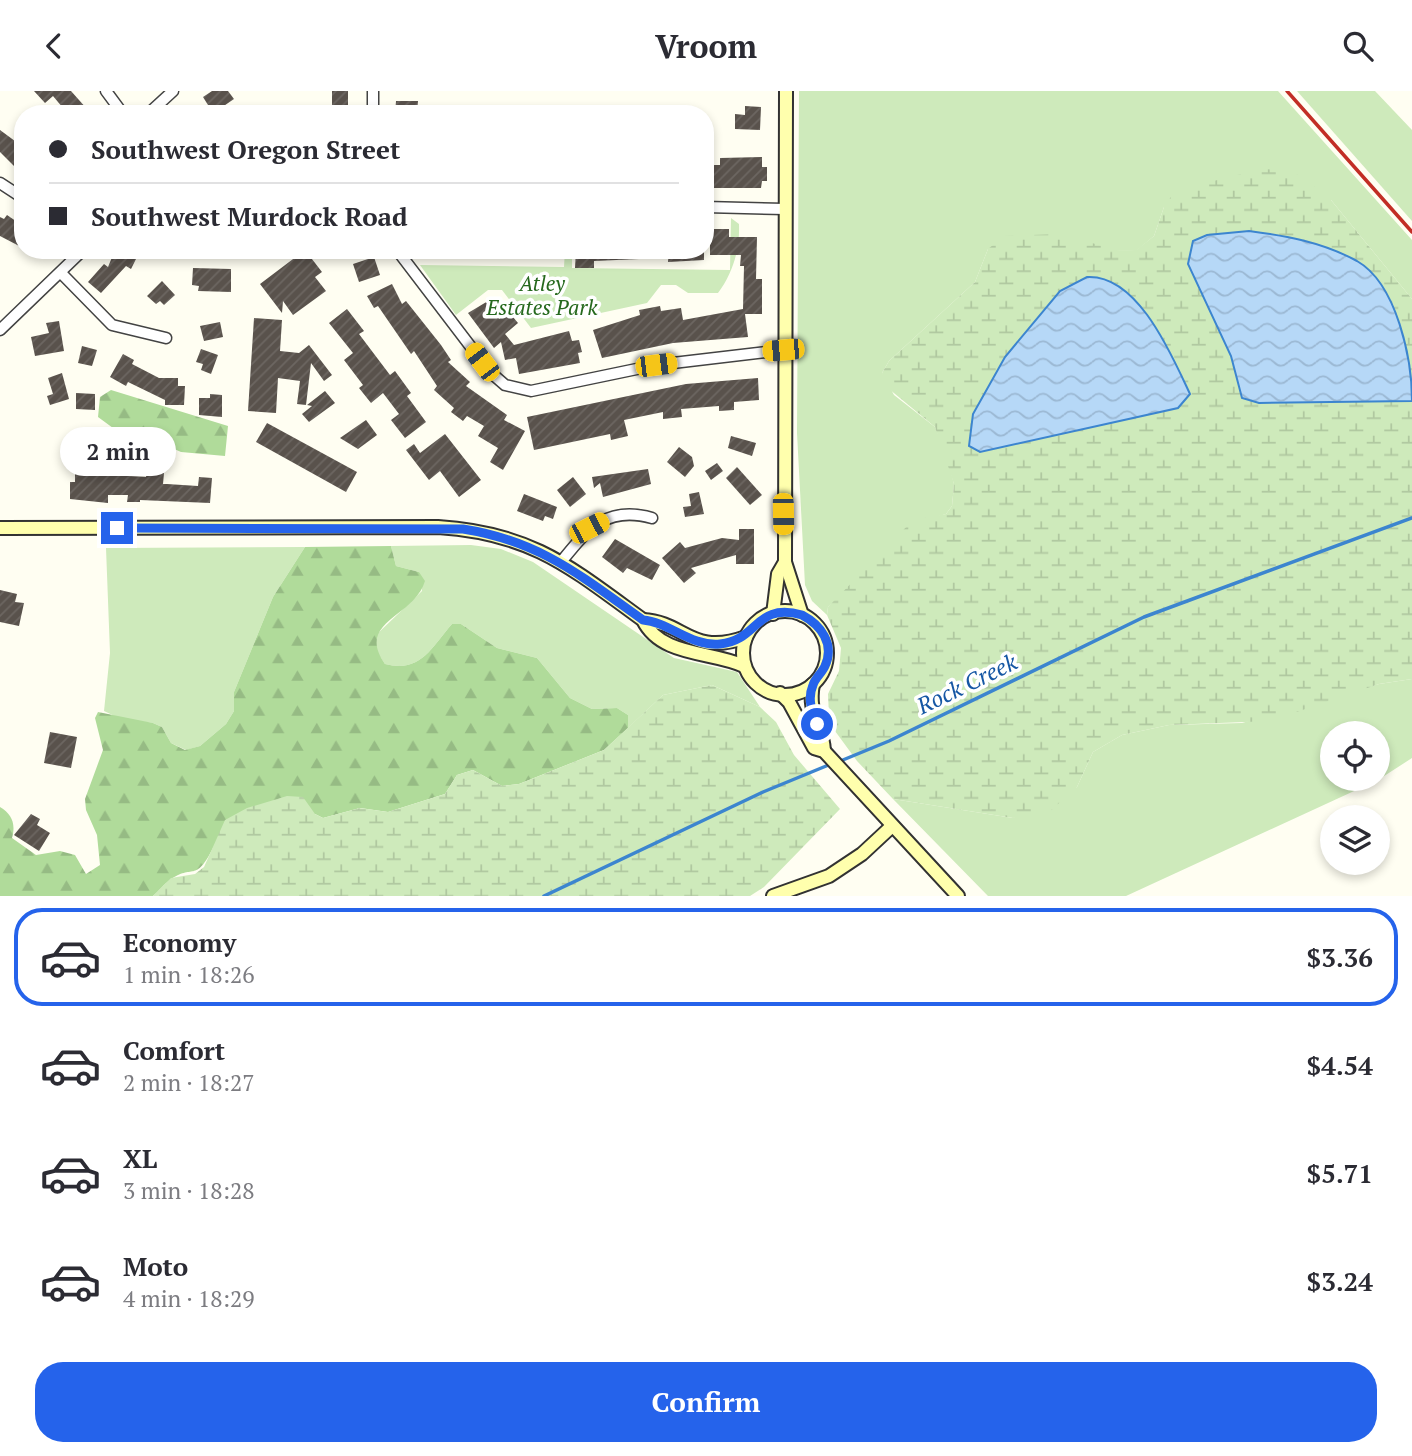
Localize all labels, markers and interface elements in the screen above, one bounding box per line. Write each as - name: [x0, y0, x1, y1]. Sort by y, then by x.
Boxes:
- text: Vroom: [655, 25, 757, 67]
- icon: back: [35, 27, 73, 65]
- icon: search: [1339, 27, 1377, 65]
- text: Southwest Oregon Street: [91, 132, 400, 166]
- text: Southwest Murdock Road: [91, 199, 408, 233]
- park label: Atley Estates Park: [485, 269, 598, 321]
- car: [762, 338, 805, 362]
- car: [461, 339, 504, 385]
- car: [634, 352, 679, 378]
- callout: 2 min: [59, 427, 175, 475]
- text: 2 min: [87, 436, 149, 467]
- car: [773, 493, 794, 535]
- car: [566, 509, 613, 547]
- route end: [101, 512, 133, 544]
- water label: Rock Creek: [911, 646, 1023, 722]
- route start: [801, 708, 833, 740]
- map controls: [1320, 721, 1390, 875]
- button: locate: [1320, 721, 1390, 791]
- button: layers: [1320, 805, 1390, 875]
- text: Economy: [123, 925, 236, 959]
- icon: car: [39, 926, 102, 989]
- text: $3.36: [1307, 940, 1373, 974]
- text: 1 min · 18:26: [123, 959, 255, 990]
- text: Comfort: [123, 1033, 225, 1067]
- icon: car: [39, 1034, 102, 1097]
- text: $4.54: [1307, 1048, 1373, 1082]
- text: 2 min · 18:27: [123, 1067, 255, 1098]
- text: XL: [123, 1141, 157, 1175]
- icon: car: [39, 1142, 102, 1205]
- text: $5.71: [1307, 1156, 1373, 1190]
- text: 3 min · 18:28: [123, 1175, 255, 1206]
- text: Moto: [123, 1249, 188, 1283]
- icon: car: [39, 1250, 102, 1313]
- text: $3.24: [1307, 1264, 1373, 1298]
- text: 4 min · 18:29: [123, 1283, 255, 1314]
- button: Confirm: [35, 1362, 1377, 1442]

